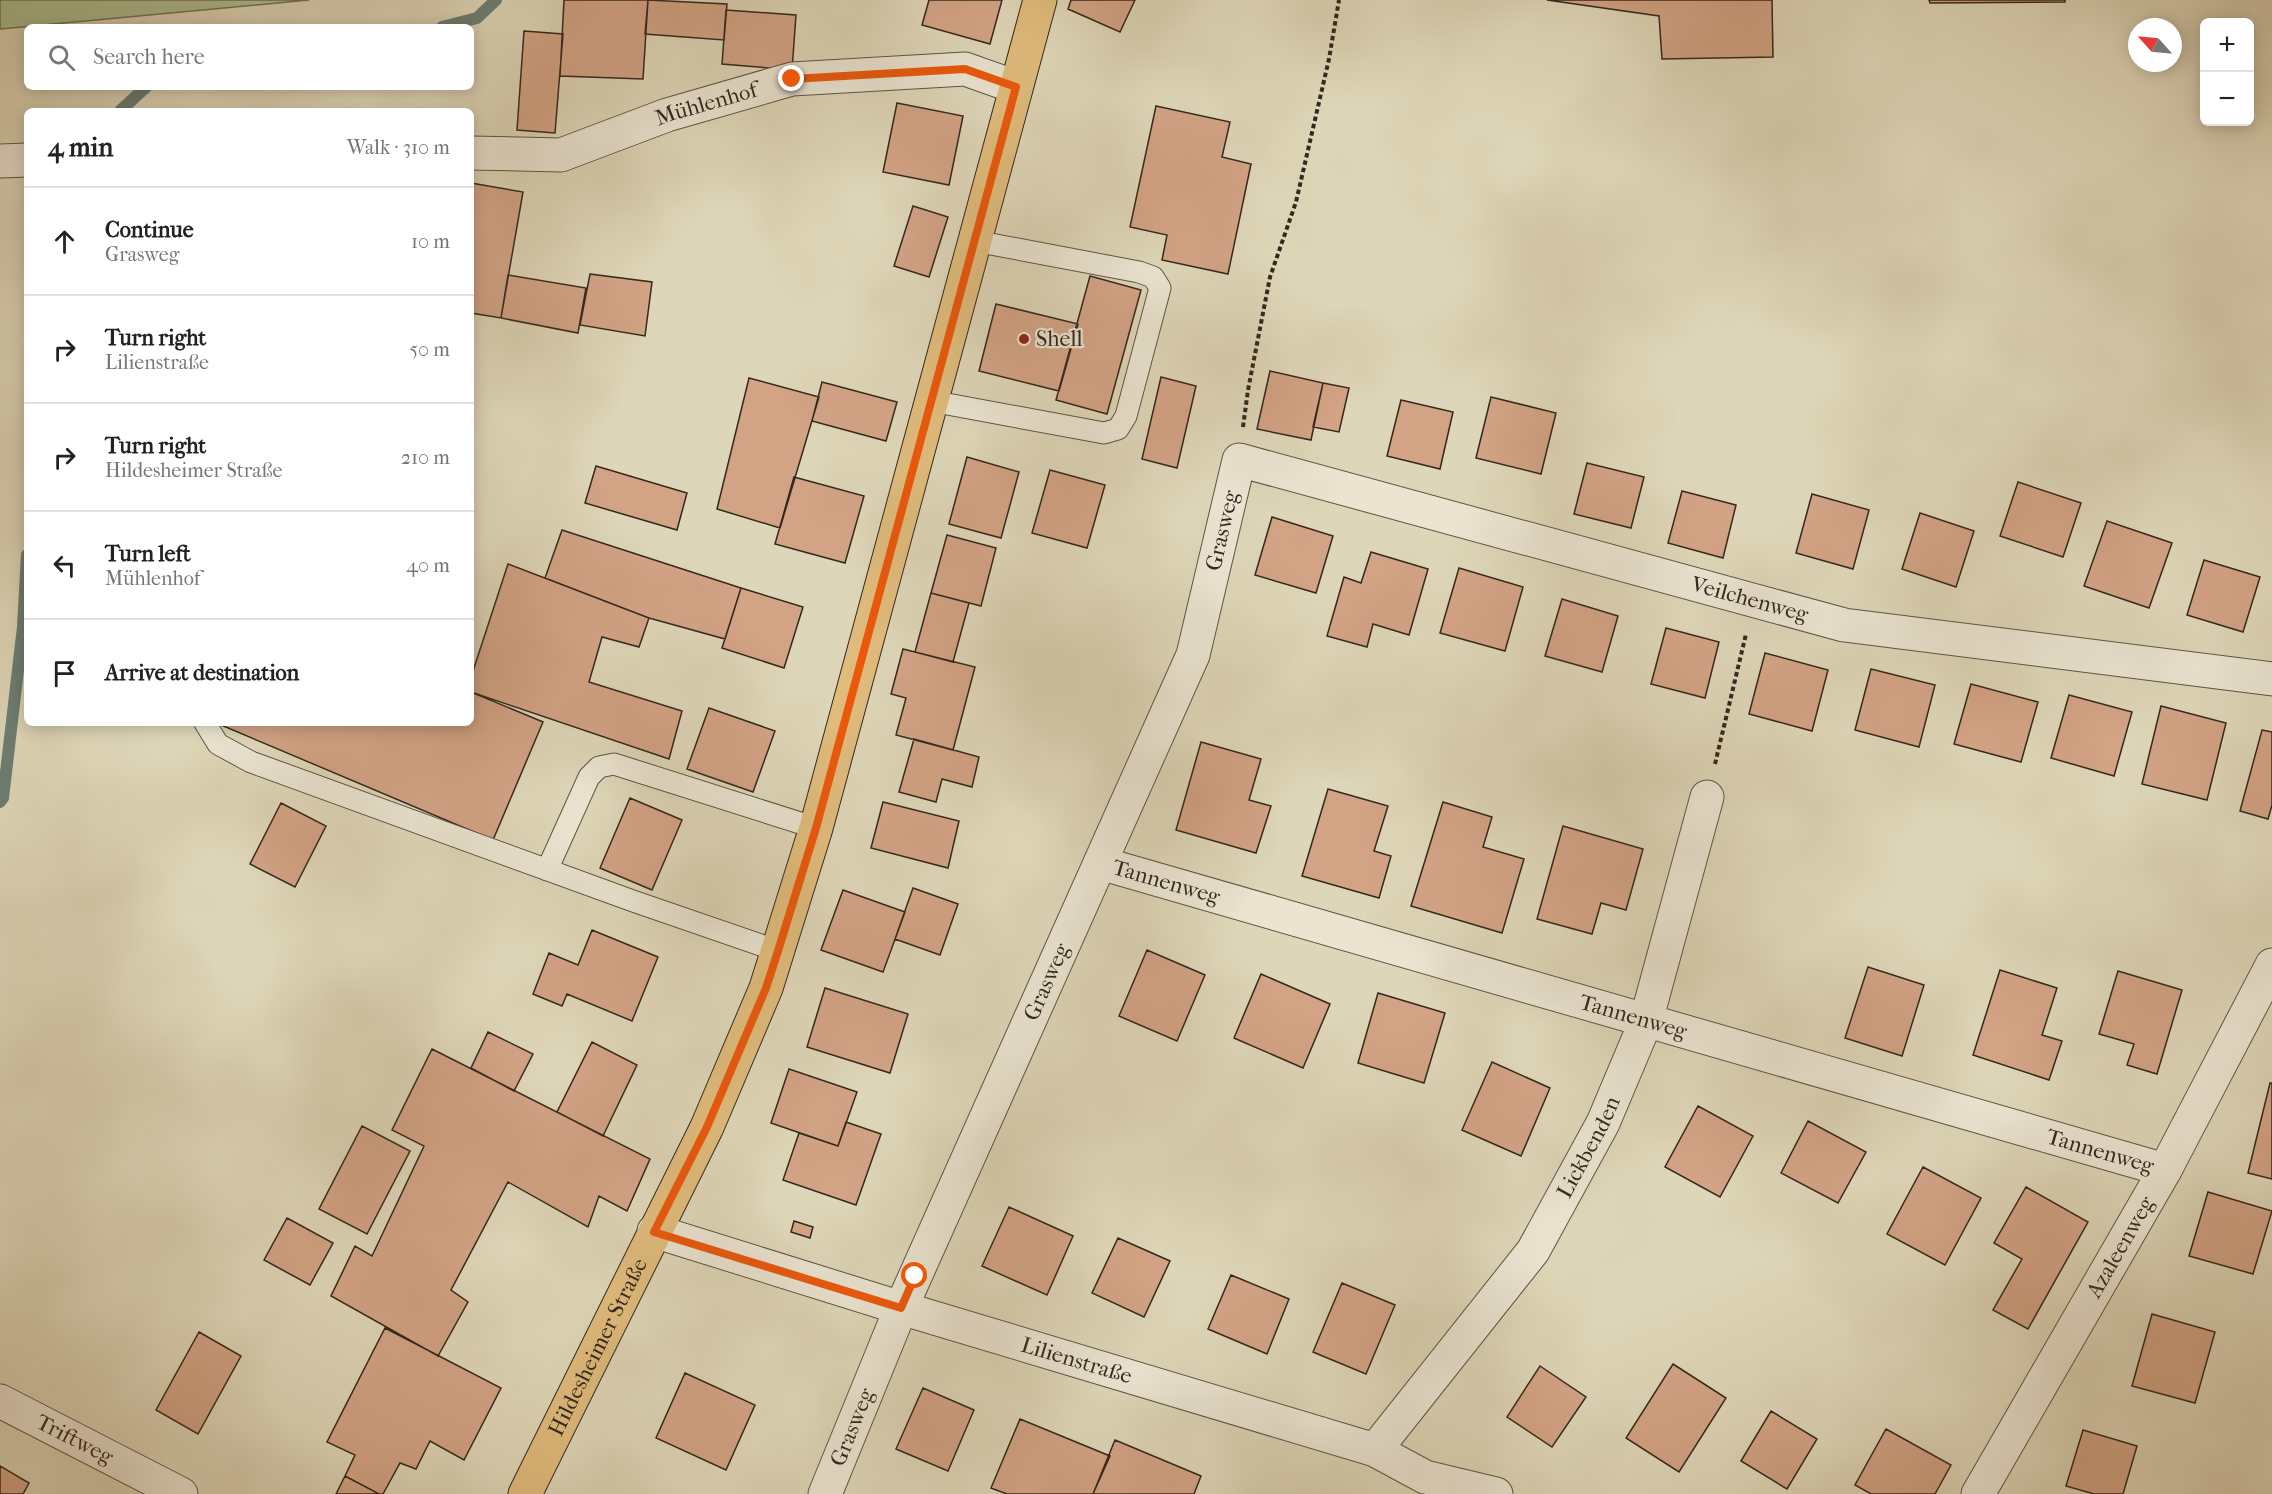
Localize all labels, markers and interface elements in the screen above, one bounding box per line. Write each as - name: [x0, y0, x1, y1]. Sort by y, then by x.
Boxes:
- north arrow: [2128, 18, 2182, 72]
- map controls: [2200, 18, 2254, 126]
- button: +: [2200, 18, 2254, 72]
- search box: [24, 24, 474, 90]
- icon: search: [45, 41, 78, 74]
- text: Search here: [93, 44, 205, 70]
- route end: [778, 65, 804, 91]
- button: −: [2200, 72, 2254, 126]
- street label: Mühlenhof: [651, 75, 765, 131]
- text: 4 min: [48, 132, 113, 163]
- text: Walk · 310 m: [347, 136, 450, 159]
- text: Continue: [105, 217, 194, 243]
- icon: ahead: [48, 225, 81, 258]
- text: 10 m: [411, 230, 450, 253]
- text: Grasweg: [105, 243, 179, 266]
- text: Turn right: [105, 325, 206, 351]
- place label: Shell: [1036, 326, 1083, 352]
- marker: Shell: [1017, 332, 1031, 346]
- icon: right: [48, 333, 81, 366]
- text: 50 m: [409, 338, 450, 361]
- text: Lilienstraße: [105, 351, 209, 374]
- text: Turn right: [105, 433, 206, 459]
- icon: right: [48, 441, 81, 474]
- text: 210 m: [401, 446, 450, 469]
- text: Hildesheimer Straße: [105, 459, 282, 482]
- street label: Grasweg: [1200, 488, 1244, 573]
- text: Turn left: [105, 541, 191, 567]
- icon: left: [48, 549, 81, 582]
- text: 40 m: [406, 554, 450, 577]
- text: Mühlenhof: [105, 567, 200, 590]
- street label: Veilchenweg: [1687, 571, 1811, 628]
- icon: arrive: [48, 657, 81, 690]
- text: Arrive at destination: [105, 660, 299, 686]
- street label: Tannenweg: [1110, 854, 1223, 910]
- street label: Grasweg: [1018, 939, 1075, 1025]
- street label: Tannenweg: [1577, 989, 1690, 1045]
- street label: Lickbenden: [1551, 1092, 1626, 1203]
- street label: Tannenweg: [2044, 1124, 2157, 1179]
- street label: Azaleenweg: [2081, 1192, 2160, 1303]
- street label: Hildesheimer Straße: [543, 1254, 653, 1440]
- route start: [901, 1262, 927, 1288]
- street label: Lilienstraße: [1018, 1332, 1135, 1389]
- street label: Grasweg: [825, 1384, 880, 1470]
- street label: Triftweg: [32, 1409, 118, 1470]

